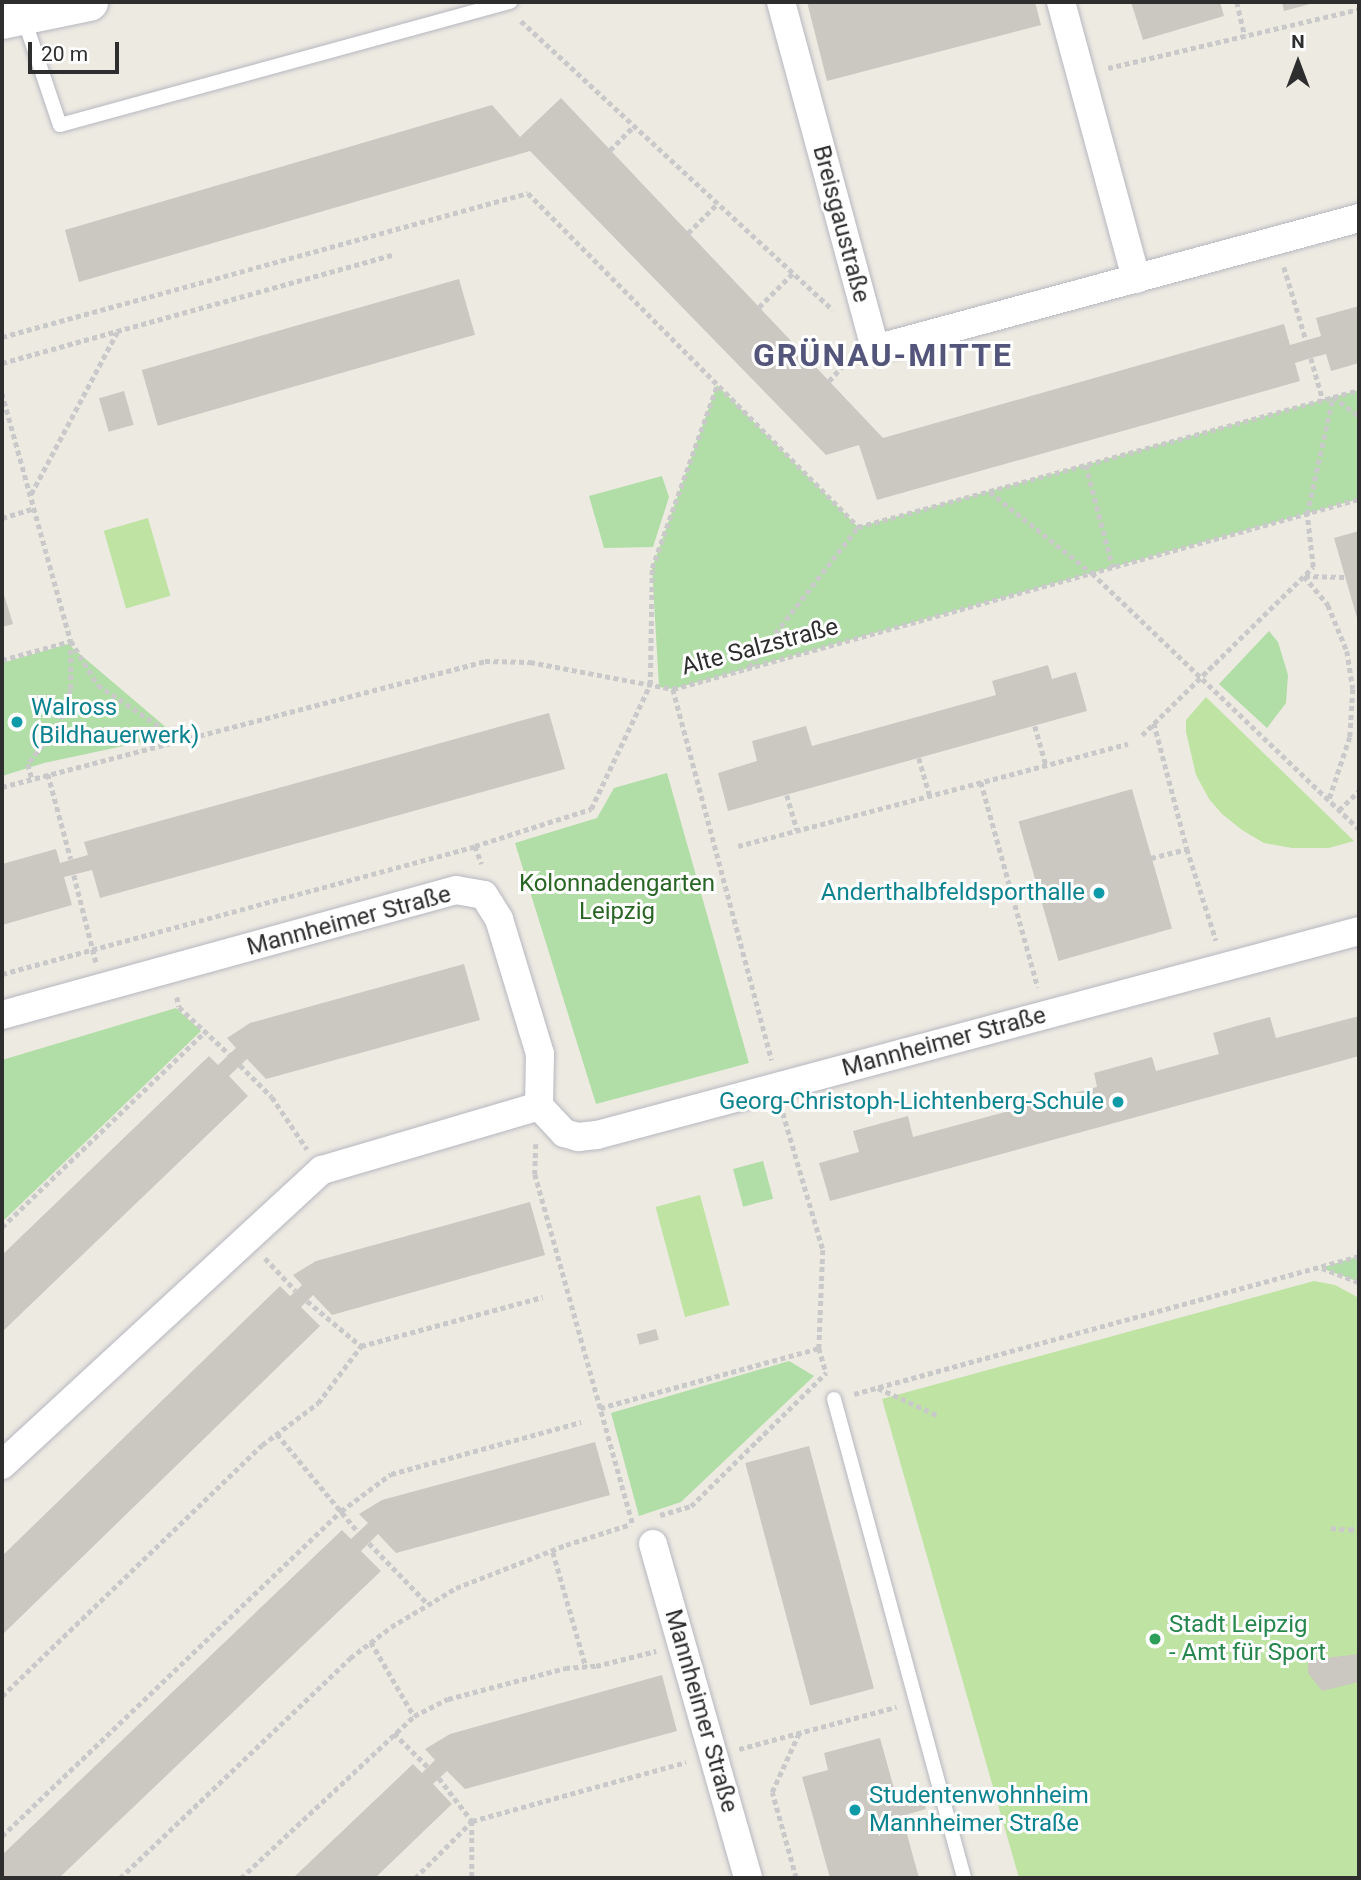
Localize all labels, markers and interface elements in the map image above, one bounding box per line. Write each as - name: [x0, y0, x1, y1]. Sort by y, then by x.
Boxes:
- scale bar: [32, 28, 122, 72]
- north arrow: [1263, 28, 1333, 98]
- text: N: [1291, 30, 1305, 53]
- text: 20 m: [41, 42, 88, 66]
- street label: Breisgaustraße: [806, 142, 876, 306]
- district label: GRÜNAU-MITTE: [754, 336, 1012, 374]
- street label: Alte Salzstraße: [679, 612, 841, 682]
- place label: Walross (Bildhauerwerk): [31, 694, 199, 750]
- marker: Walross (Bildhauerwerk): [9, 714, 25, 730]
- park label: Kolonnadengarten Leipzig: [519, 870, 715, 926]
- place label: Anderthalbfeldsporthalle: [821, 879, 1085, 907]
- street label: Mannheimer Straße: [244, 880, 454, 962]
- marker: Anderthalbfeldsporthalle: [1091, 885, 1107, 901]
- street label: Mannheimer Straße: [839, 1001, 1049, 1083]
- place label: Georg-Christoph-Lichtenberg-Schule: [719, 1088, 1104, 1116]
- marker: Georg-Christoph-Lichtenberg-Schule: [1110, 1094, 1126, 1110]
- street label: Mannheimer Straße: [658, 1606, 744, 1816]
- place label: Stadt Leipzig - Amt für Sport: [1169, 1611, 1326, 1667]
- marker: Stadt Leipzig - Amt für Sport: [1147, 1631, 1163, 1647]
- place label: Studentenwohnheim Mannheimer Straße: [869, 1782, 1089, 1838]
- marker: Studentenwohnheim Mannheimer Straße: [847, 1802, 863, 1818]

